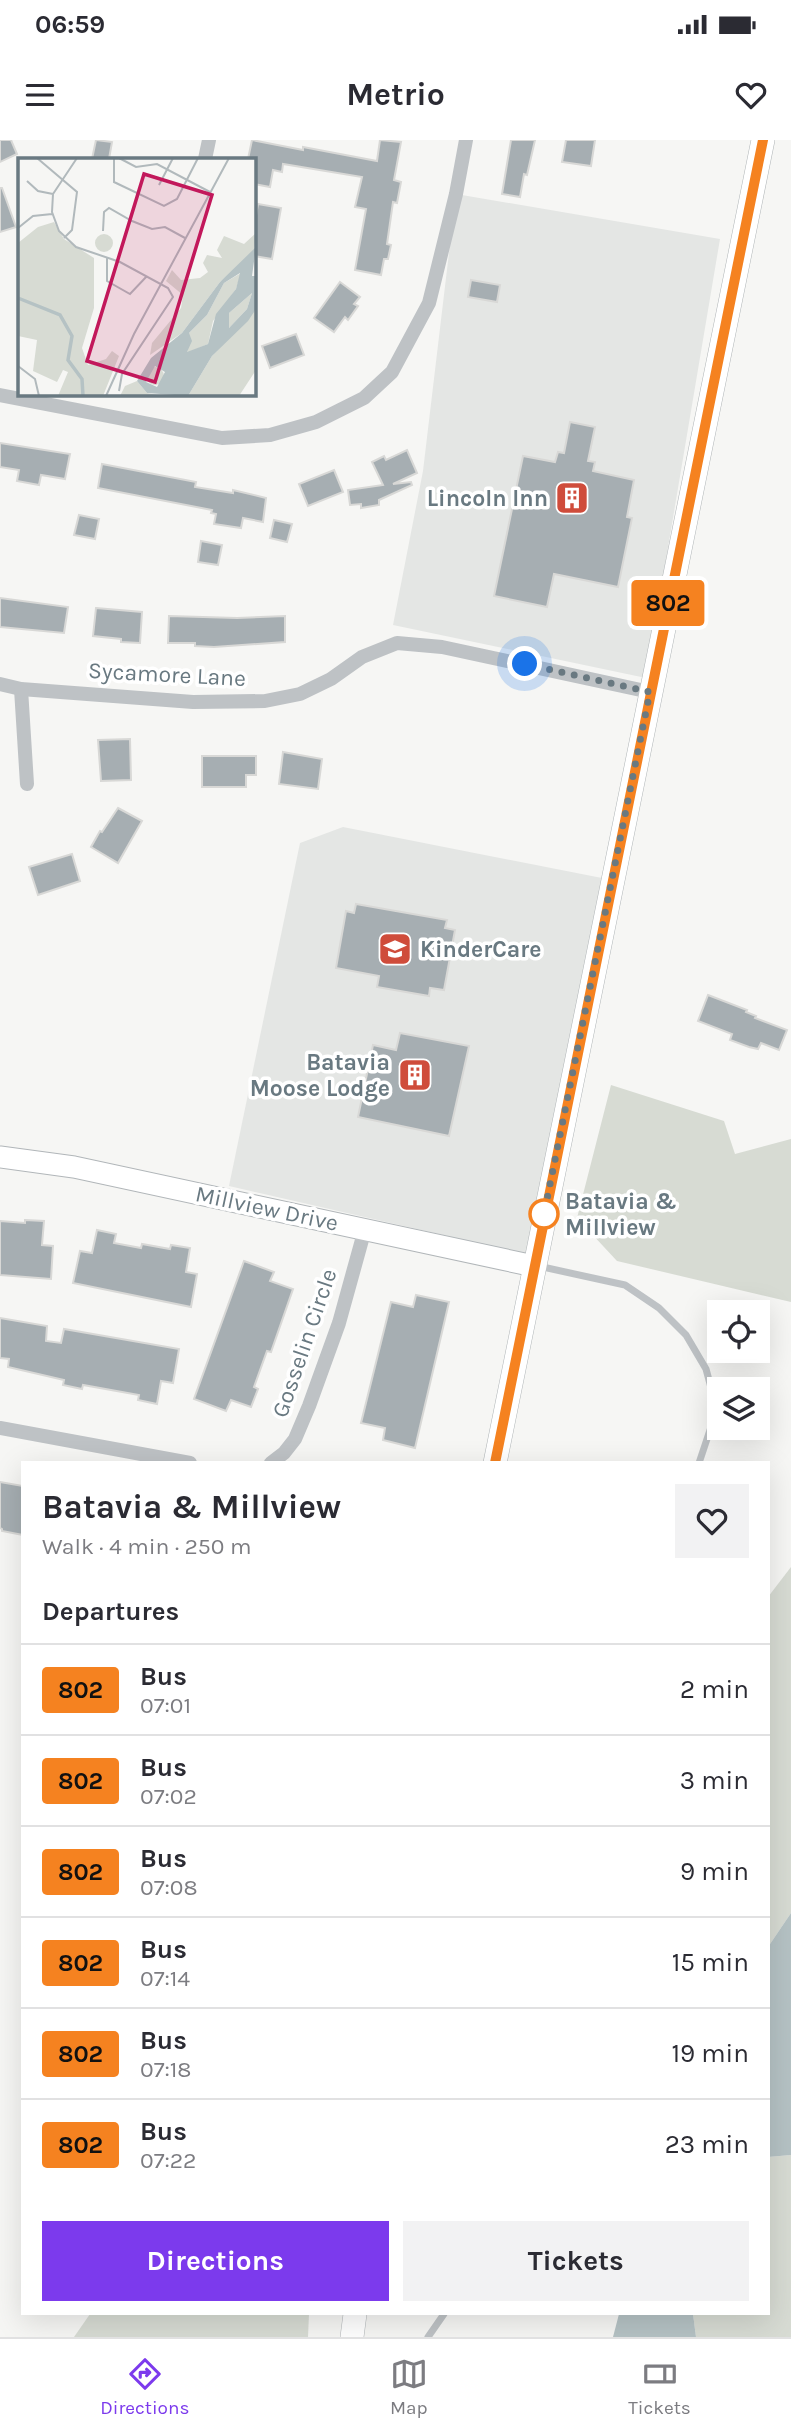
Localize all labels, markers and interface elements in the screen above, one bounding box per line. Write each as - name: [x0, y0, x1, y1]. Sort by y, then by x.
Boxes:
- text: 06:59: [35, 9, 105, 40]
- icon: menu: [21, 76, 59, 114]
- text: Metrio: [346, 76, 445, 113]
- icon: heart: [732, 76, 770, 114]
- inset map: [18, 158, 256, 396]
- building icon: Lincoln Inn: [553, 479, 591, 517]
- place label: Lincoln Inn: [427, 485, 548, 512]
- line badge: 802: [628, 580, 708, 626]
- text: 802: [645, 589, 691, 617]
- your location: [507, 646, 542, 681]
- street label: Sycamore Lane: [87, 657, 247, 692]
- school or university icon: KinderCare: [376, 930, 414, 968]
- place label: KinderCare: [420, 936, 542, 963]
- place label: Batavia Moose Lodge: [250, 1049, 390, 1102]
- building icon: Batavia Moose Lodge: [396, 1056, 434, 1094]
- street label: Millview Drive: [193, 1180, 341, 1237]
- place label: Batavia & Millview: [565, 1188, 677, 1241]
- marker: Batavia & Millview: [529, 1199, 559, 1229]
- street label: Gosselin Circle: [266, 1265, 343, 1421]
- map controls: [707, 1300, 770, 1440]
- button: locate: [707, 1300, 770, 1363]
- button: layers: [707, 1377, 770, 1440]
- button: heart: [675, 1484, 749, 1558]
- text: Batavia & Millview: [42, 1488, 341, 1526]
- text: Walk · 4 min · 250 m: [42, 1533, 251, 1560]
- text: Departures: [42, 1596, 179, 1627]
- text: Bus: [140, 1661, 187, 1692]
- text: 2 min: [680, 1674, 749, 1705]
- text: 802: [58, 1676, 103, 1704]
- text: 07:01: [140, 1692, 191, 1719]
- text: Bus: [140, 1752, 187, 1783]
- text: 3 min: [680, 1765, 749, 1796]
- text: 802: [58, 1767, 103, 1795]
- text: 07:02: [140, 1783, 197, 1810]
- text: Bus: [140, 1843, 187, 1874]
- text: 9 min: [680, 1856, 749, 1887]
- text: 802: [58, 1858, 103, 1886]
- text: 07:08: [140, 1874, 198, 1901]
- text: Bus: [140, 1934, 187, 1965]
- text: 15 min: [672, 1947, 749, 1978]
- text: 802: [58, 1949, 103, 1977]
- text: 07:14: [140, 1965, 190, 1992]
- text: Bus: [140, 2025, 187, 2056]
- text: 19 min: [671, 2038, 749, 2069]
- text: 802: [58, 2040, 103, 2068]
- text: 07:18: [140, 2056, 192, 2083]
- text: Bus: [140, 2116, 187, 2147]
- text: 23 min: [665, 2129, 749, 2160]
- text: 802: [58, 2131, 103, 2159]
- text: 07:22: [140, 2147, 196, 2174]
- button: Directions: [42, 2221, 389, 2301]
- button: Tickets: [403, 2221, 749, 2301]
- tab: Directions: [100, 2355, 189, 2419]
- tab: Map: [390, 2355, 428, 2419]
- tab: Tickets: [628, 2355, 691, 2419]

